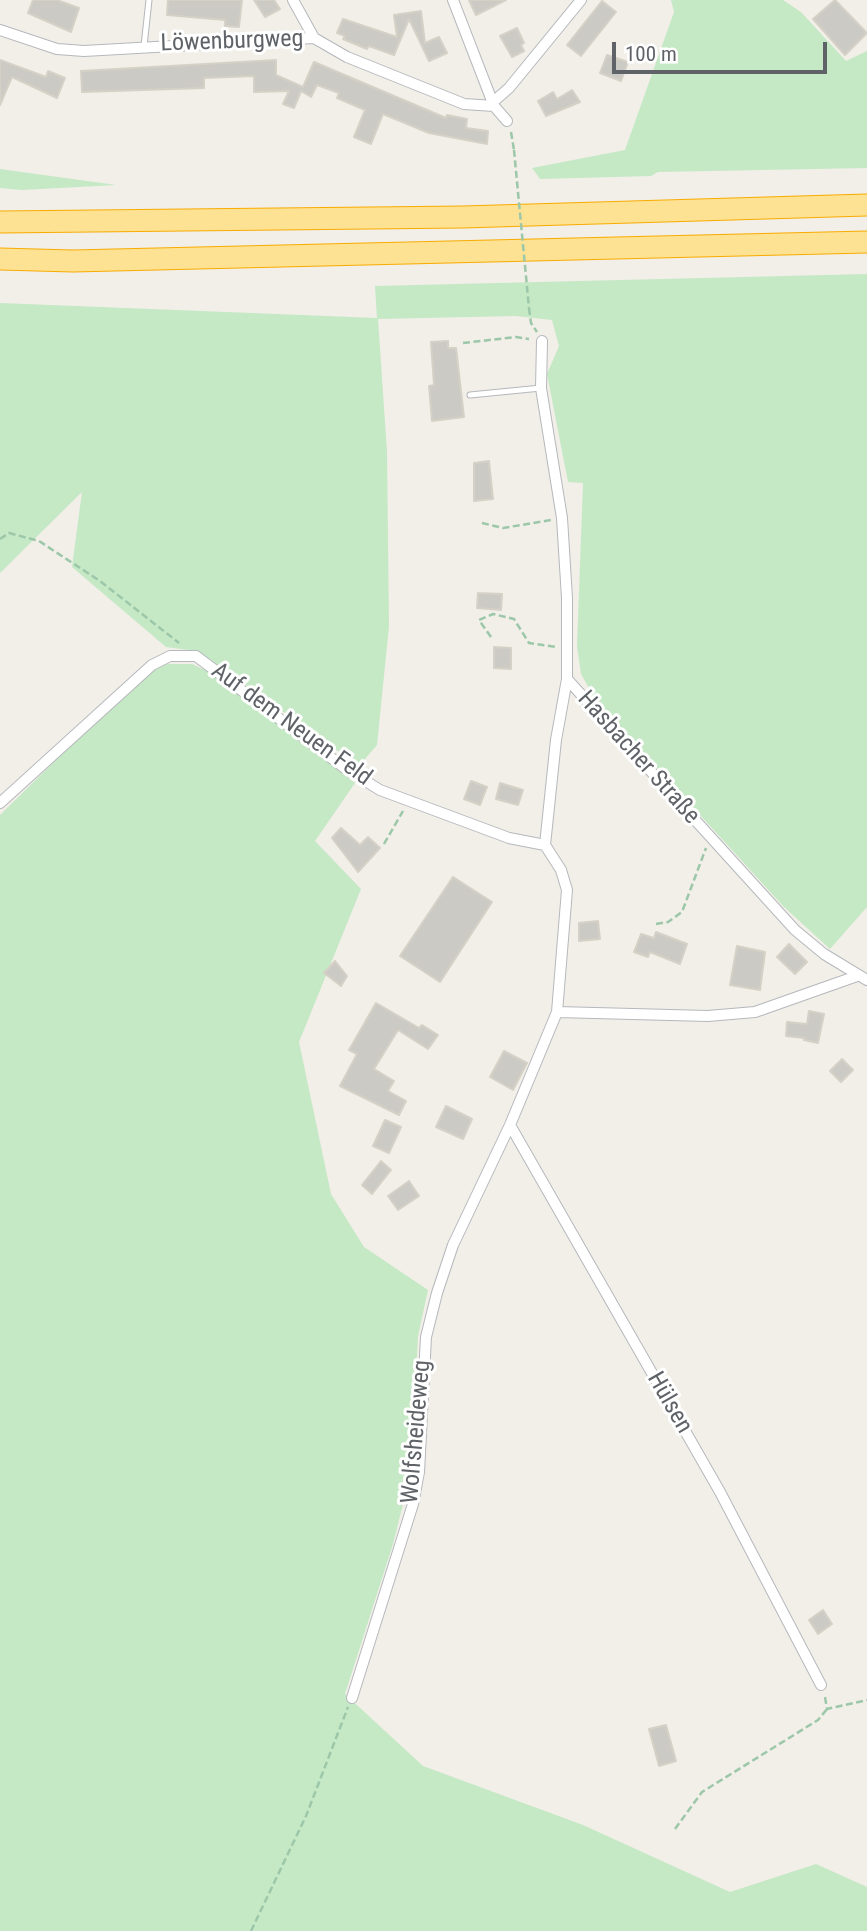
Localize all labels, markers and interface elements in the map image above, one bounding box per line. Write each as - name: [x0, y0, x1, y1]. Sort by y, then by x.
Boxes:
- street label: Löwenburgweg: [160, 25, 304, 59]
- scale bar: [615, 28, 830, 72]
- text: 100 m: [625, 42, 677, 66]
- street label: Auf dem Neuen Feld: [205, 657, 377, 793]
- street label: Hasbacher Straße: [571, 686, 705, 830]
- street label: Wolfsheideweg: [396, 1359, 438, 1505]
- street label: Hülsen: [640, 1367, 698, 1439]

